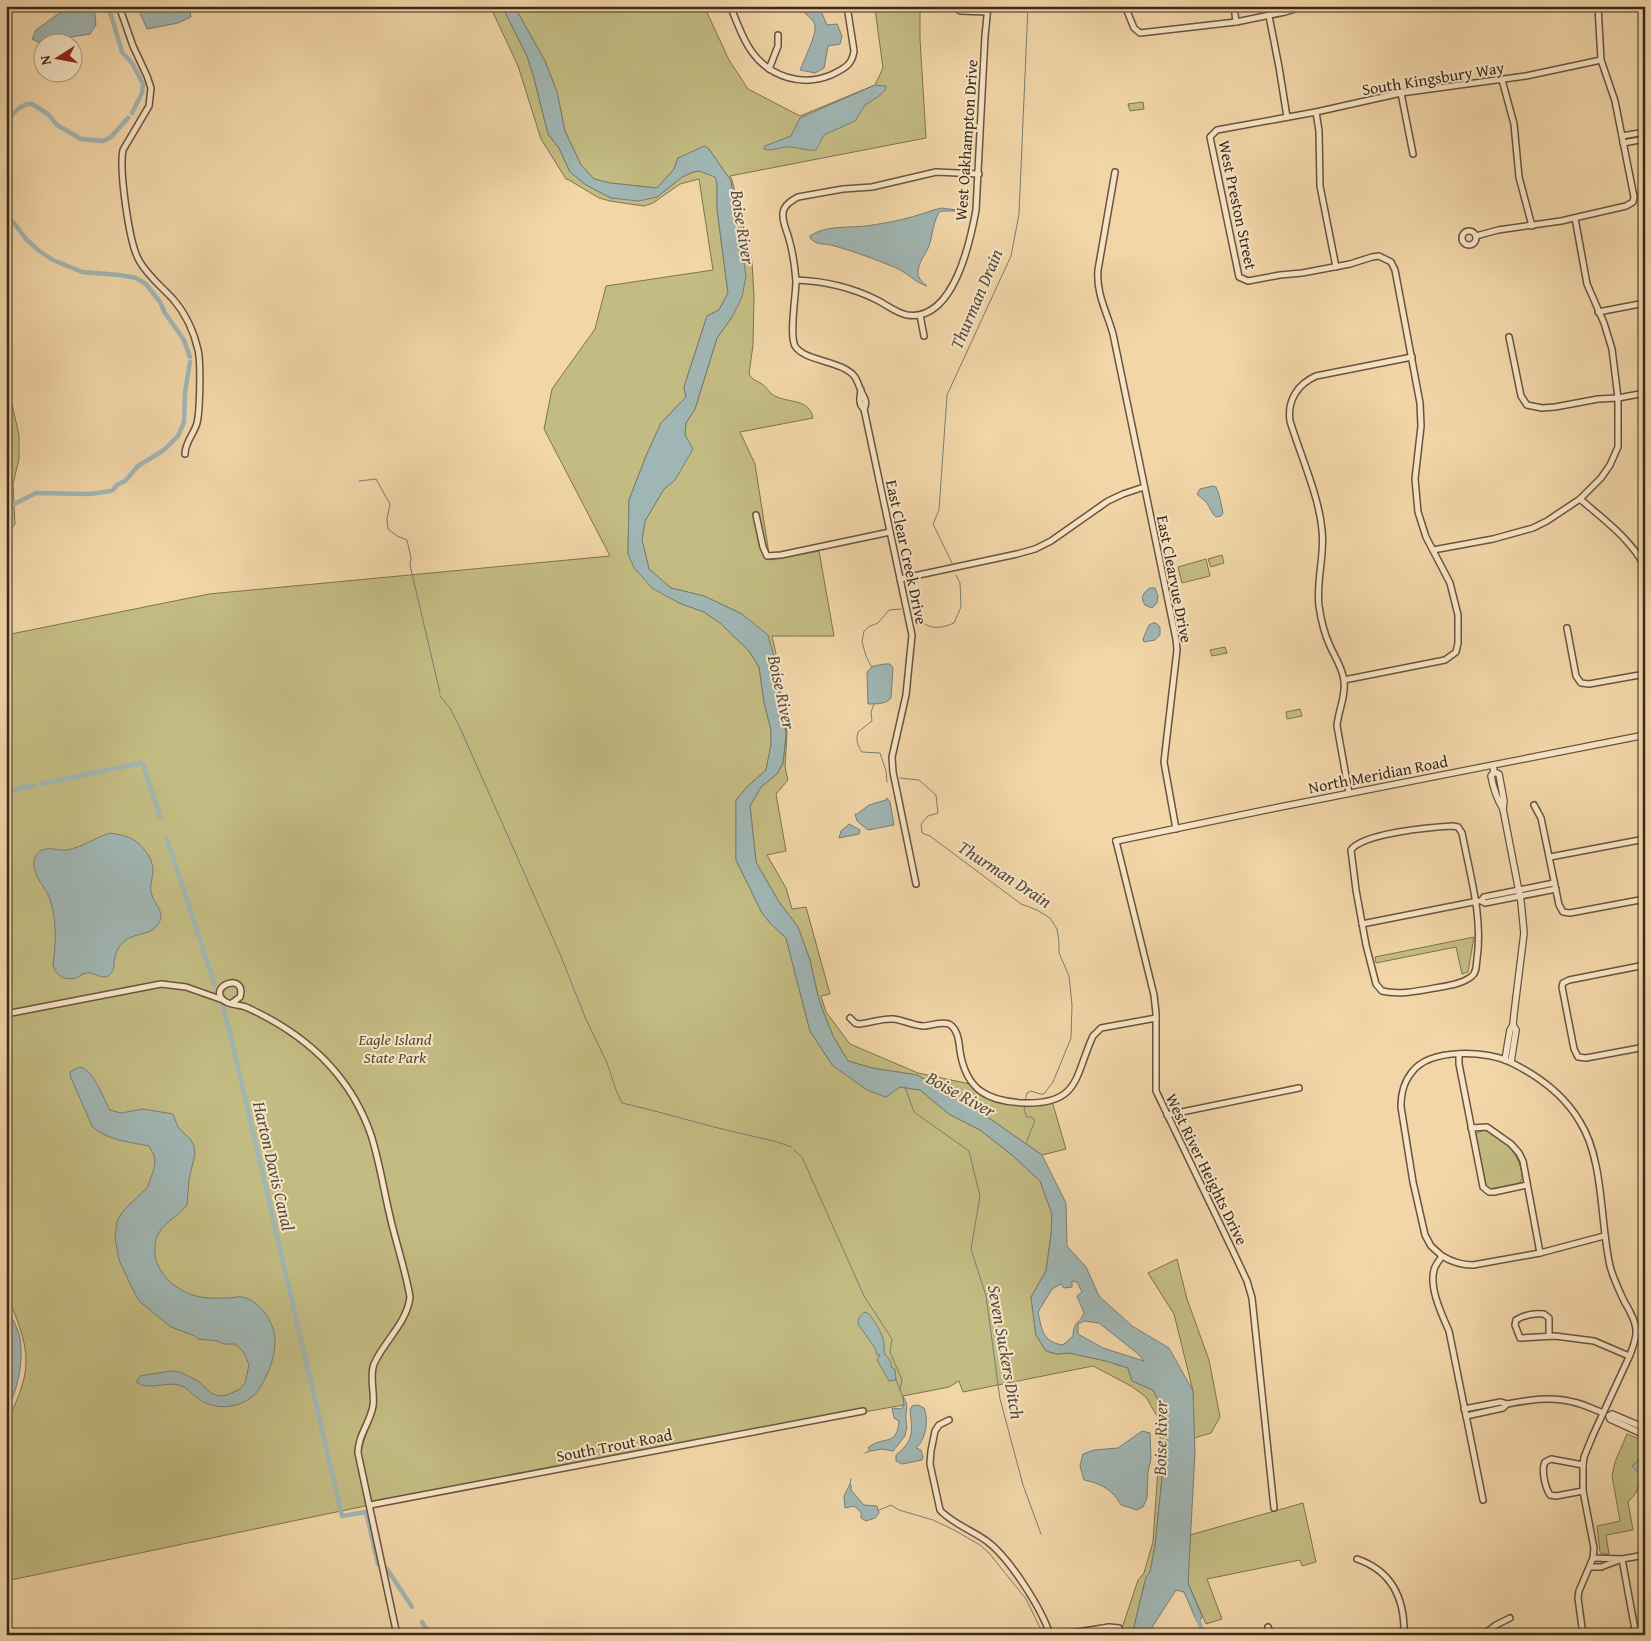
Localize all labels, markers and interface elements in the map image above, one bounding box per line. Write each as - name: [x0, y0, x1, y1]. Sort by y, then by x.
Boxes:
- north arrow: [32, 32, 82, 82]
- text: N: [34, 53, 56, 67]
- street label: South Kingsbury Way: [1360, 55, 1506, 101]
- street label: West Oakhampton Drive: [948, 58, 984, 222]
- street label: West Preston Street: [1213, 138, 1263, 272]
- water label: Boise River: [724, 187, 762, 267]
- water label: Thurman Drain: [943, 244, 1009, 354]
- street label: East Clear Creek Drive: [880, 478, 934, 626]
- street label: East Clearvue Drive: [1151, 513, 1199, 645]
- water label: Boise River: [761, 651, 803, 733]
- street label: North Meridian Road: [1306, 749, 1450, 799]
- water label: Thurman Drain: [953, 834, 1057, 914]
- park label: Eagle Island State Park: [357, 1027, 432, 1069]
- water label: Boise River: [921, 1064, 1001, 1125]
- street label: West River Heights Drive: [1160, 1089, 1254, 1249]
- water label: Harton Davis Canal: [246, 1098, 302, 1234]
- water label: Seven Suckers Ditch: [981, 1283, 1031, 1421]
- water label: Boise River: [1146, 1399, 1174, 1477]
- street label: South Trout Road: [554, 1422, 674, 1468]

